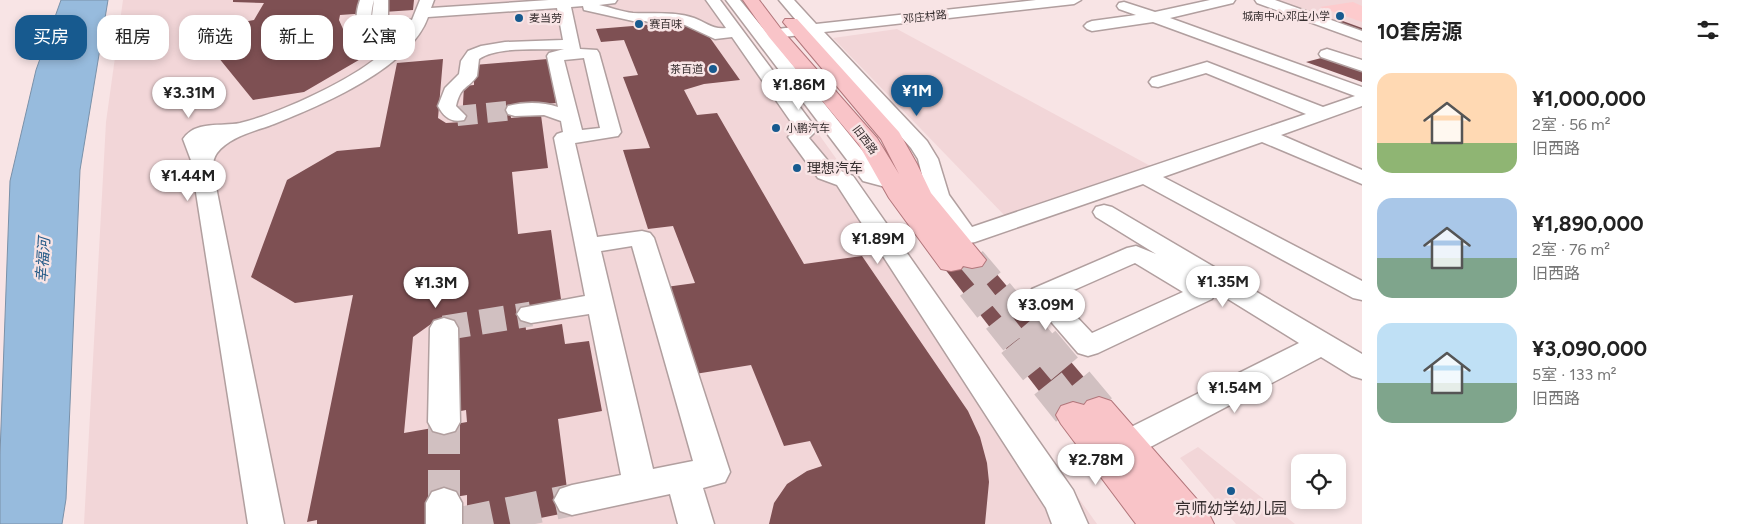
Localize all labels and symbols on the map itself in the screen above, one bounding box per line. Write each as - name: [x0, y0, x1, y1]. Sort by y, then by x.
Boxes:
- street label: 邓庄村路: [902, 8, 948, 26]
- place label: 城南中心邓庄小学: [1242, 10, 1330, 23]
- marker: 城南中心邓庄小学: [1334, 10, 1346, 22]
- marker: 麦当劳: [513, 12, 525, 24]
- place label: 麦当劳: [529, 12, 562, 25]
- marker: 赛百味: [633, 18, 645, 30]
- place label: 赛百味: [649, 18, 682, 31]
- place label: 茶百道: [670, 63, 703, 76]
- marker: 茶百道: [707, 63, 719, 75]
- pin: ¥1.86M: [758, 68, 840, 111]
- pin: ¥1M: [893, 74, 941, 117]
- pin: ¥3.31M: [148, 76, 230, 119]
- marker: 小鹏汽车: [770, 122, 782, 134]
- place label: 小鹏汽车: [786, 122, 830, 135]
- street label: 旧西路: [850, 123, 880, 157]
- pin: ¥1.44M: [147, 160, 229, 202]
- place label: 理想汽车: [807, 160, 863, 177]
- marker: 理想汽车: [791, 162, 803, 174]
- pin: ¥1.89M: [837, 222, 919, 265]
- water label: 幸福河: [32, 234, 54, 283]
- pin: ¥1.3M: [401, 266, 471, 309]
- pin: ¥1.35M: [1182, 266, 1264, 308]
- pin: ¥3.09M: [1005, 288, 1087, 331]
- pin: ¥1.54M: [1194, 372, 1276, 414]
- pin: ¥2.78M: [1055, 444, 1137, 486]
- marker: 京师幼学幼儿园: [1225, 485, 1237, 497]
- place label: 京师幼学幼儿园: [1175, 499, 1287, 518]

